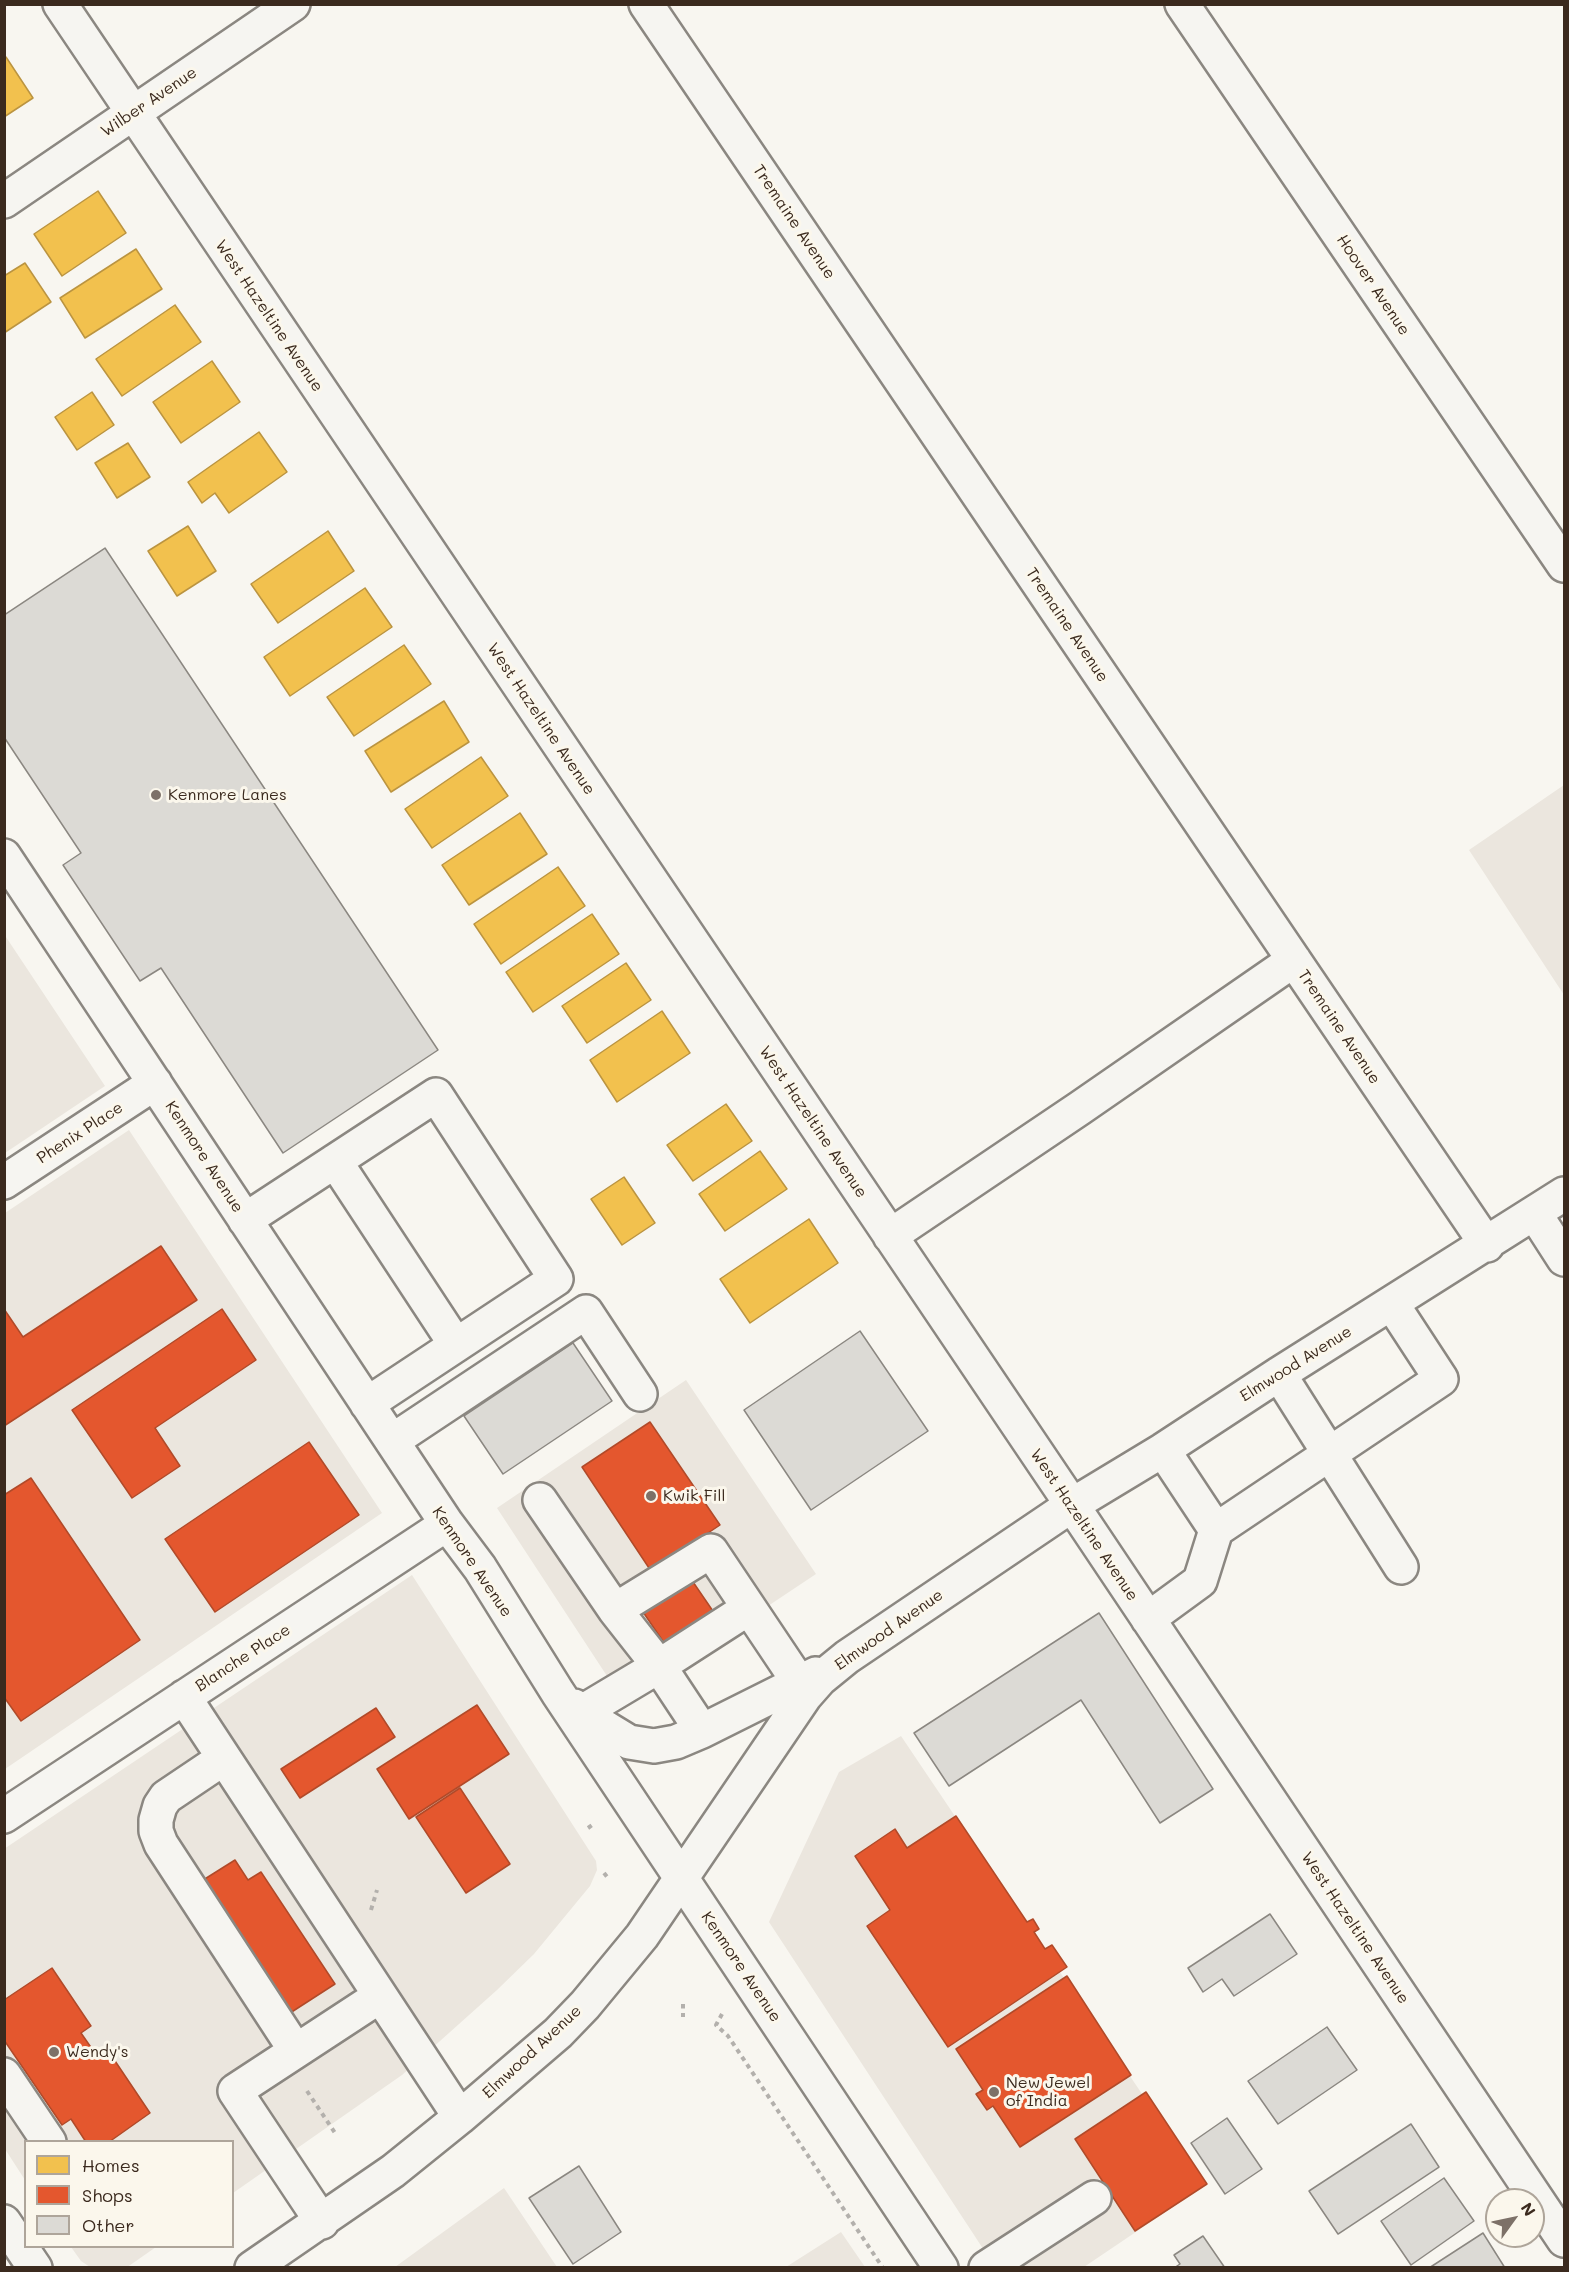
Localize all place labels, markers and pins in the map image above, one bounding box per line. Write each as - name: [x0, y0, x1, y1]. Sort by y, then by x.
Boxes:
- place label: Kenmore Lanes: [168, 785, 287, 805]
- marker: Kenmore Lanes: [149, 788, 163, 802]
- place label: Kwik Fill: [663, 1486, 726, 1506]
- marker: Kwik Fill: [644, 1489, 658, 1503]
- place label: Wendy's: [66, 2042, 129, 2062]
- marker: Wendy's: [47, 2045, 61, 2059]
- place label: New Jewel of India: [1006, 2073, 1090, 2111]
- marker: New Jewel of India: [987, 2085, 1001, 2099]

